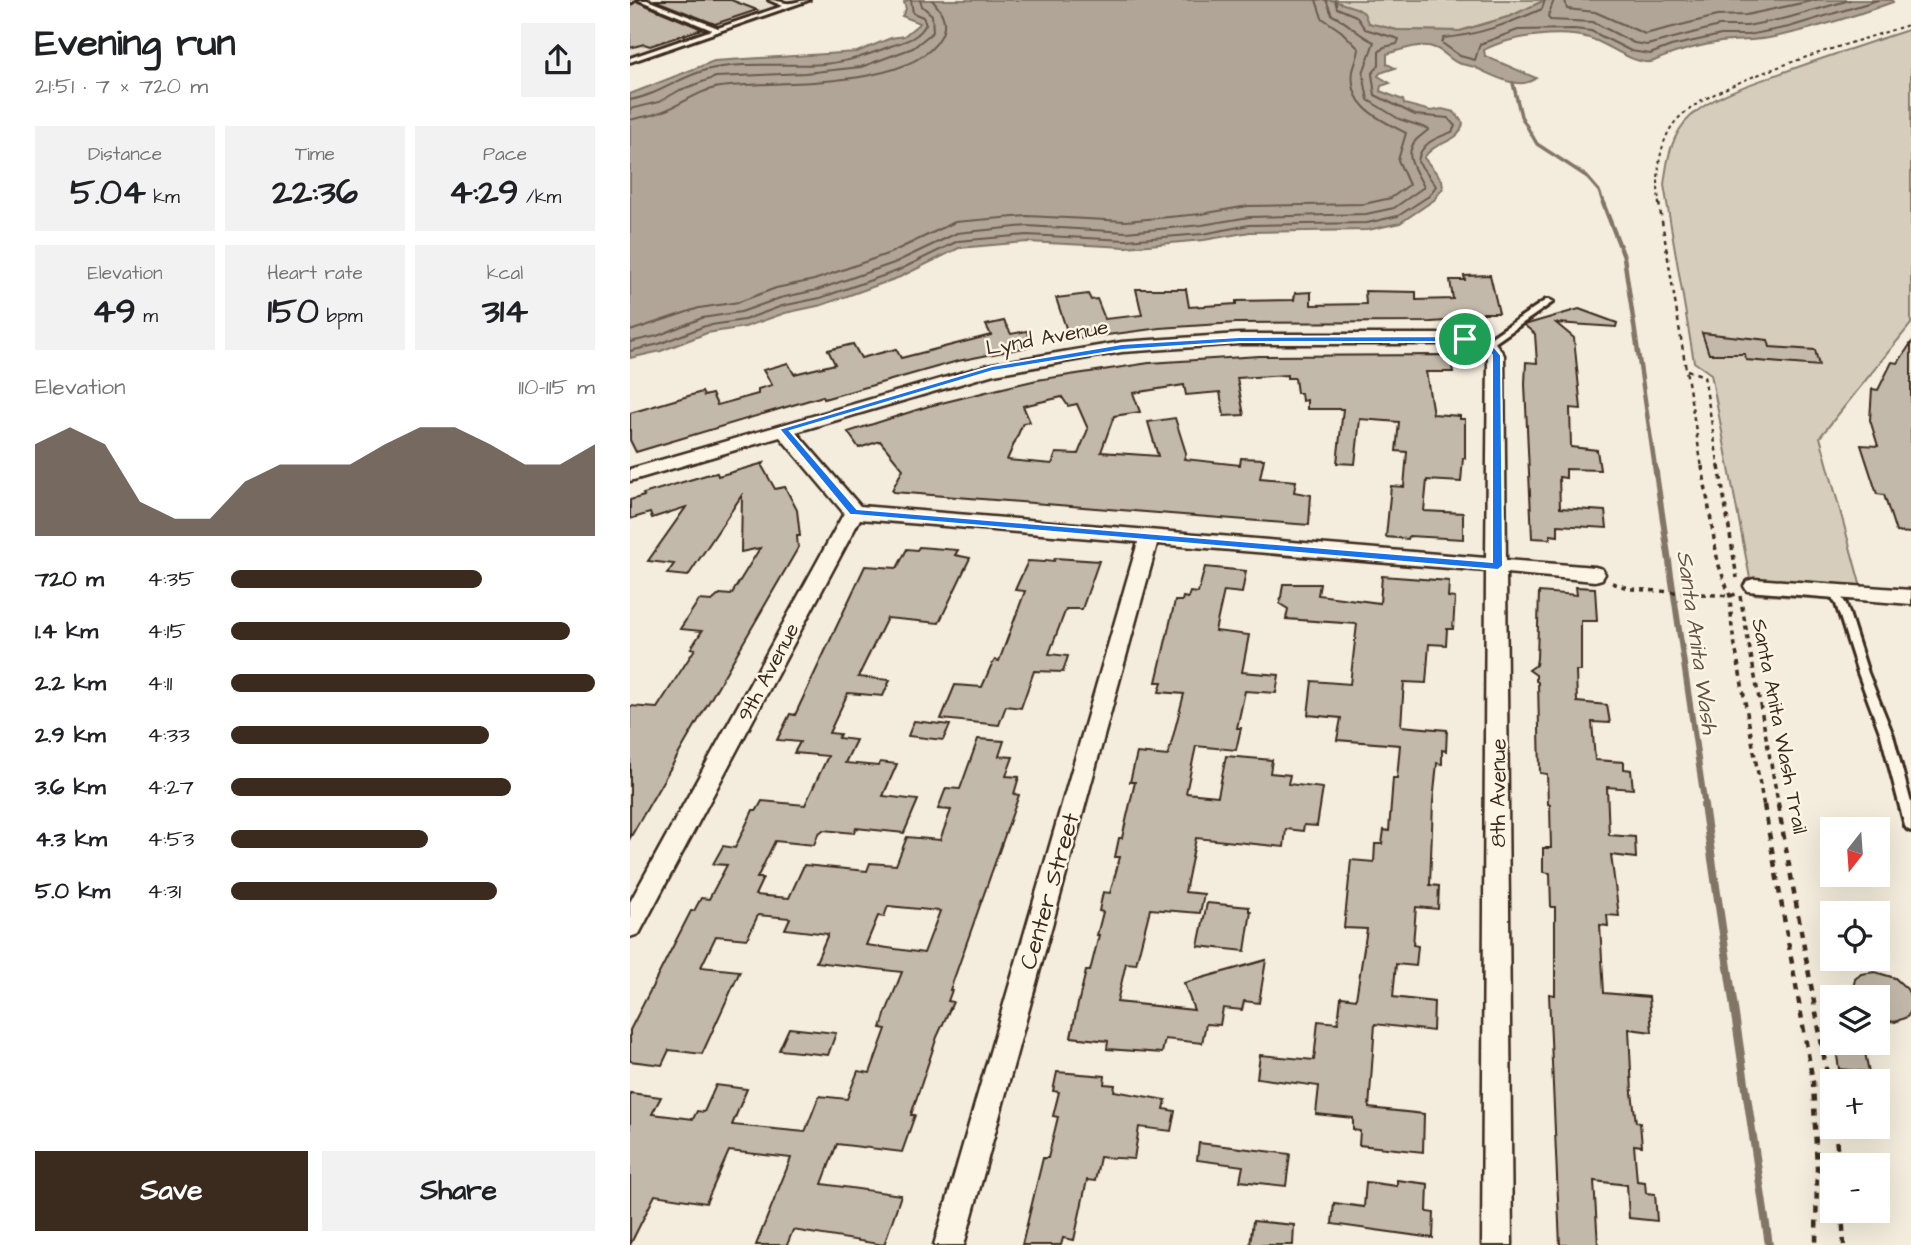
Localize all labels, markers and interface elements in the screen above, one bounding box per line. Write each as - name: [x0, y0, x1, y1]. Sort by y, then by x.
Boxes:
- text: Evening run: [35, 18, 236, 70]
- button: share: [521, 23, 595, 97]
- text: 21:51 · 7 × 720 m: [35, 70, 208, 102]
- text: Distance: [88, 141, 162, 168]
- text: Time: [295, 141, 335, 168]
- text: Pace: [483, 141, 527, 168]
- text: 5.04: [70, 168, 146, 217]
- text: 22:36: [272, 168, 358, 217]
- text: 4:29: [449, 168, 518, 217]
- text: km: [146, 184, 180, 211]
- text: /km: [518, 184, 561, 211]
- text: Elevation: [88, 260, 162, 287]
- text: Heart rate: [267, 260, 363, 287]
- text: kcal: [487, 260, 523, 287]
- text: 49: [92, 287, 136, 336]
- text: 150: [268, 287, 319, 336]
- text: 314: [482, 287, 528, 336]
- text: m: [136, 303, 158, 330]
- text: bpm: [319, 303, 362, 330]
- pin: [1435, 309, 1495, 369]
- street label: Lynd Avenue: [984, 312, 1111, 365]
- icon: arrive: [1446, 320, 1484, 358]
- text: Elevation: [35, 371, 126, 403]
- text: 110–115 m: [518, 371, 595, 403]
- water label: Santa Anita Wash: [1668, 549, 1726, 737]
- text: 720 m: [35, 563, 104, 595]
- text: 4:35: [147, 563, 194, 595]
- text: 1.4 km: [35, 615, 98, 647]
- text: 4:15: [147, 615, 186, 647]
- street label: Santa Anita Wash Trail: [1744, 616, 1815, 836]
- street label: 9th Avenue: [730, 618, 806, 726]
- text: 2.2 km: [35, 667, 106, 699]
- text: 4:11: [147, 667, 172, 699]
- text: 2.9 km: [35, 719, 106, 751]
- text: 4:33: [147, 719, 190, 751]
- street label: 8th Avenue: [1484, 738, 1513, 848]
- text: 3.6 km: [35, 771, 106, 803]
- text: 4:27: [147, 771, 194, 803]
- street label: Center Street: [1011, 809, 1089, 974]
- north arrow: [1820, 817, 1890, 887]
- map controls: [1820, 817, 1890, 1223]
- text: 4.3 km: [35, 823, 107, 855]
- text: 4:53: [147, 823, 194, 855]
- text: 5.0 km: [35, 875, 110, 907]
- text: 4:31: [147, 875, 181, 907]
- button: locate: [1820, 901, 1890, 971]
- button: layers: [1820, 985, 1890, 1055]
- button: +: [1820, 1069, 1890, 1139]
- button: Save: [35, 1151, 308, 1231]
- button: Share: [322, 1151, 595, 1231]
- button: −: [1820, 1153, 1890, 1223]

